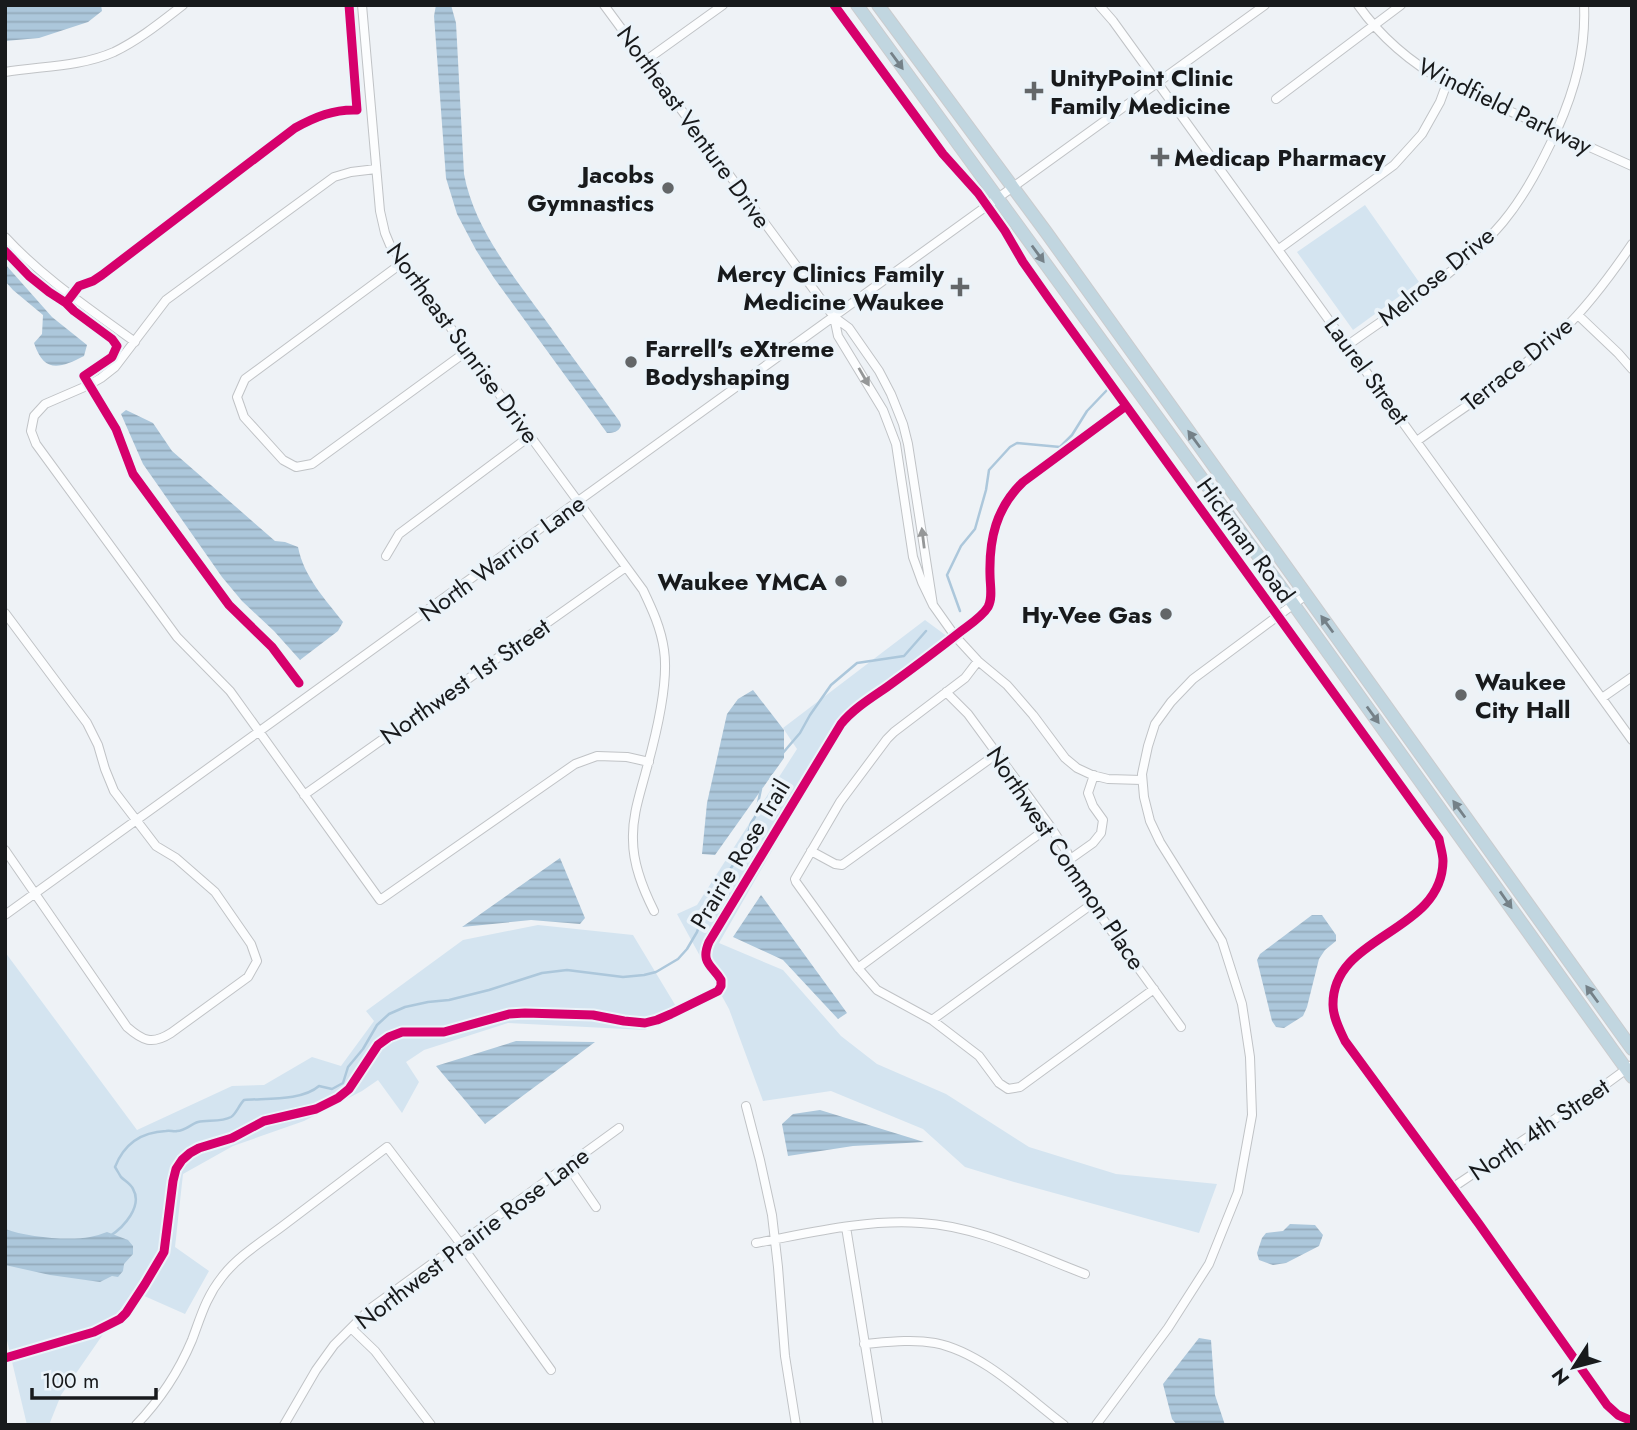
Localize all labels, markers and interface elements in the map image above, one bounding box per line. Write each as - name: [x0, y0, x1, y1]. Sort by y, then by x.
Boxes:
- street label: Northeast Venture Drive: [608, 18, 780, 236]
- street label: Windfield Parkway: [1412, 49, 1598, 163]
- one-way arrow: [890, 52, 904, 70]
- place label: UnityPoint Clinic Family Medicine: [1050, 60, 1233, 123]
- marker: UnityPoint Clinic Family Medicine: [1024, 81, 1044, 101]
- place label: Medicap Pharmacy: [1174, 140, 1386, 175]
- marker: Medicap Pharmacy: [1152, 149, 1168, 165]
- place label: Jacobs Gymnastics: [527, 157, 654, 220]
- marker: Jacobs Gymnastics: [660, 180, 676, 196]
- street label: Melrose Drive: [1370, 218, 1502, 334]
- street label: Northeast Sunrise Drive: [378, 236, 548, 450]
- one-way arrow: [1030, 245, 1044, 263]
- place label: Mercy Clinics Family Medicine Waukee: [717, 256, 944, 319]
- marker: Mercy Clinics Family Medicine Waukee: [950, 277, 970, 297]
- street label: Terrace Drive: [1454, 308, 1580, 420]
- street label: Laurel Street: [1316, 310, 1418, 432]
- place label: Farrell's eXtreme Bodyshaping: [645, 331, 834, 394]
- marker: Farrell's eXtreme Bodyshaping: [623, 354, 639, 370]
- one-way arrow: [858, 368, 871, 387]
- one-way arrow: [1187, 430, 1201, 448]
- street label: Hickman Road: [1189, 470, 1303, 610]
- street label: North Warrior Lane: [412, 486, 592, 630]
- one-way arrow: [917, 527, 928, 549]
- place label: Waukee YMCA: [658, 564, 827, 599]
- marker: Waukee YMCA: [833, 573, 849, 589]
- place label: Hy-Vee Gas: [1021, 597, 1152, 632]
- marker: Hy-Vee Gas: [1158, 606, 1174, 622]
- street label: Northwest 1st Street: [373, 609, 557, 753]
- one-way arrow: [1320, 615, 1334, 633]
- place label: Waukee City Hall: [1475, 664, 1571, 727]
- marker: Waukee City Hall: [1453, 687, 1469, 703]
- one-way arrow: [1366, 706, 1380, 725]
- street label: Northwest Common Place: [978, 739, 1154, 977]
- street label: Prairie Rose Trail: [681, 772, 799, 936]
- one-way arrow: [1453, 800, 1467, 818]
- one-way arrow: [1499, 891, 1513, 909]
- one-way arrow: [1585, 985, 1599, 1003]
- street label: North 4th Street: [1462, 1069, 1616, 1189]
- street label: Northwest Prairie Rose Lane: [348, 1138, 596, 1338]
- north arrow: [1539, 1332, 1609, 1402]
- scale bar: [32, 1356, 156, 1400]
- text: N: [1545, 1363, 1576, 1391]
- text: 100 m: [42, 1366, 99, 1396]

